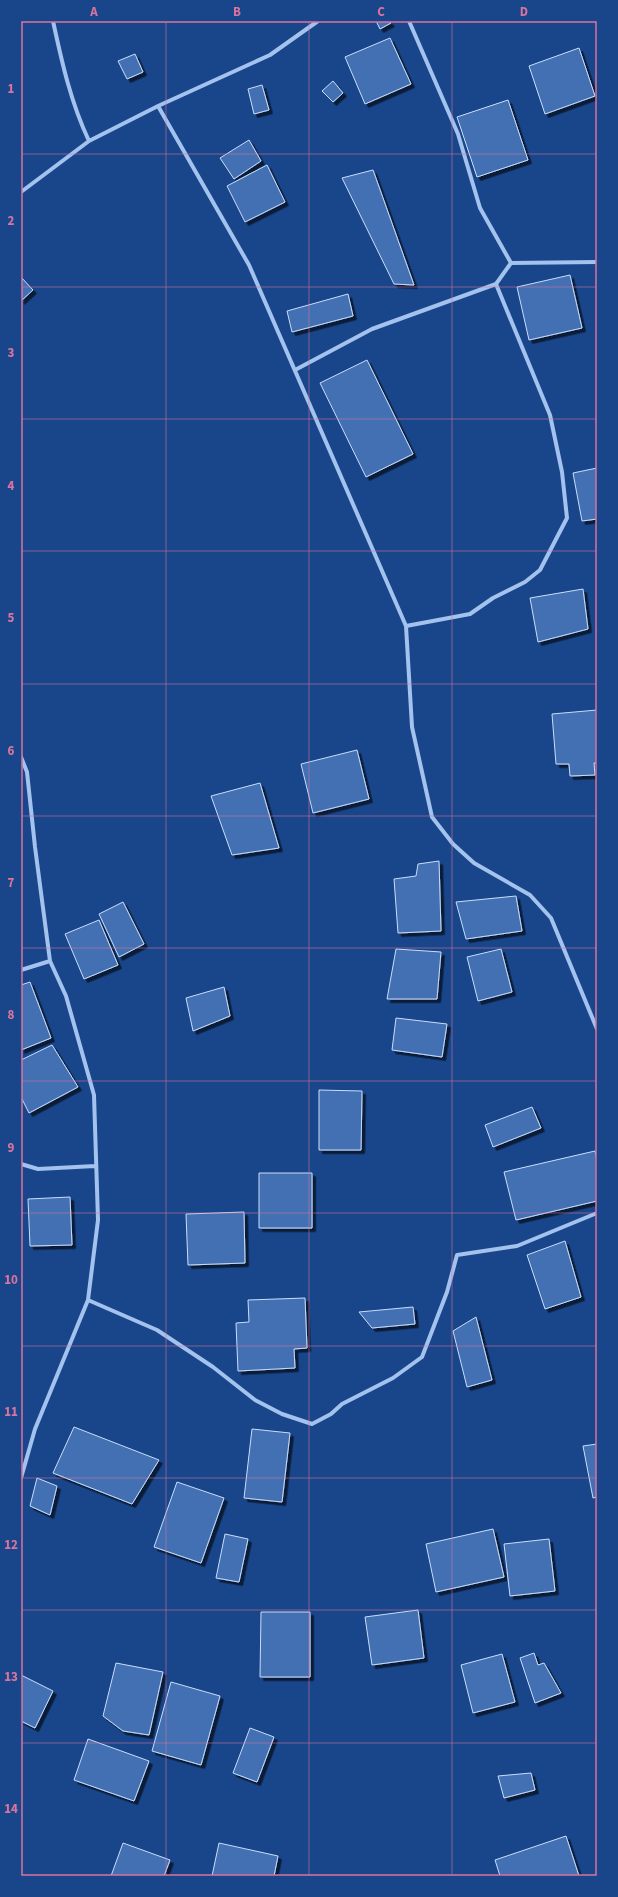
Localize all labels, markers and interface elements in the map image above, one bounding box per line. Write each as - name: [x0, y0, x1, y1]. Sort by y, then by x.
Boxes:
- text: A: [89, 3, 98, 21]
- text: B: [233, 3, 241, 21]
- text: C: [377, 3, 385, 21]
- text: D: [520, 3, 528, 21]
- text: 1: [8, 80, 15, 98]
- text: 2: [8, 212, 15, 230]
- text: 3: [8, 344, 15, 362]
- text: 4: [8, 477, 15, 495]
- text: 5: [8, 609, 15, 627]
- text: 6: [8, 742, 15, 760]
- text: 7: [8, 874, 15, 892]
- text: 8: [8, 1006, 15, 1024]
- text: 9: [8, 1139, 15, 1157]
- text: 10: [4, 1271, 18, 1289]
- text: 11: [4, 1403, 18, 1421]
- text: 12: [4, 1536, 18, 1554]
- text: 13: [4, 1668, 18, 1686]
- text: 14: [4, 1800, 18, 1818]

